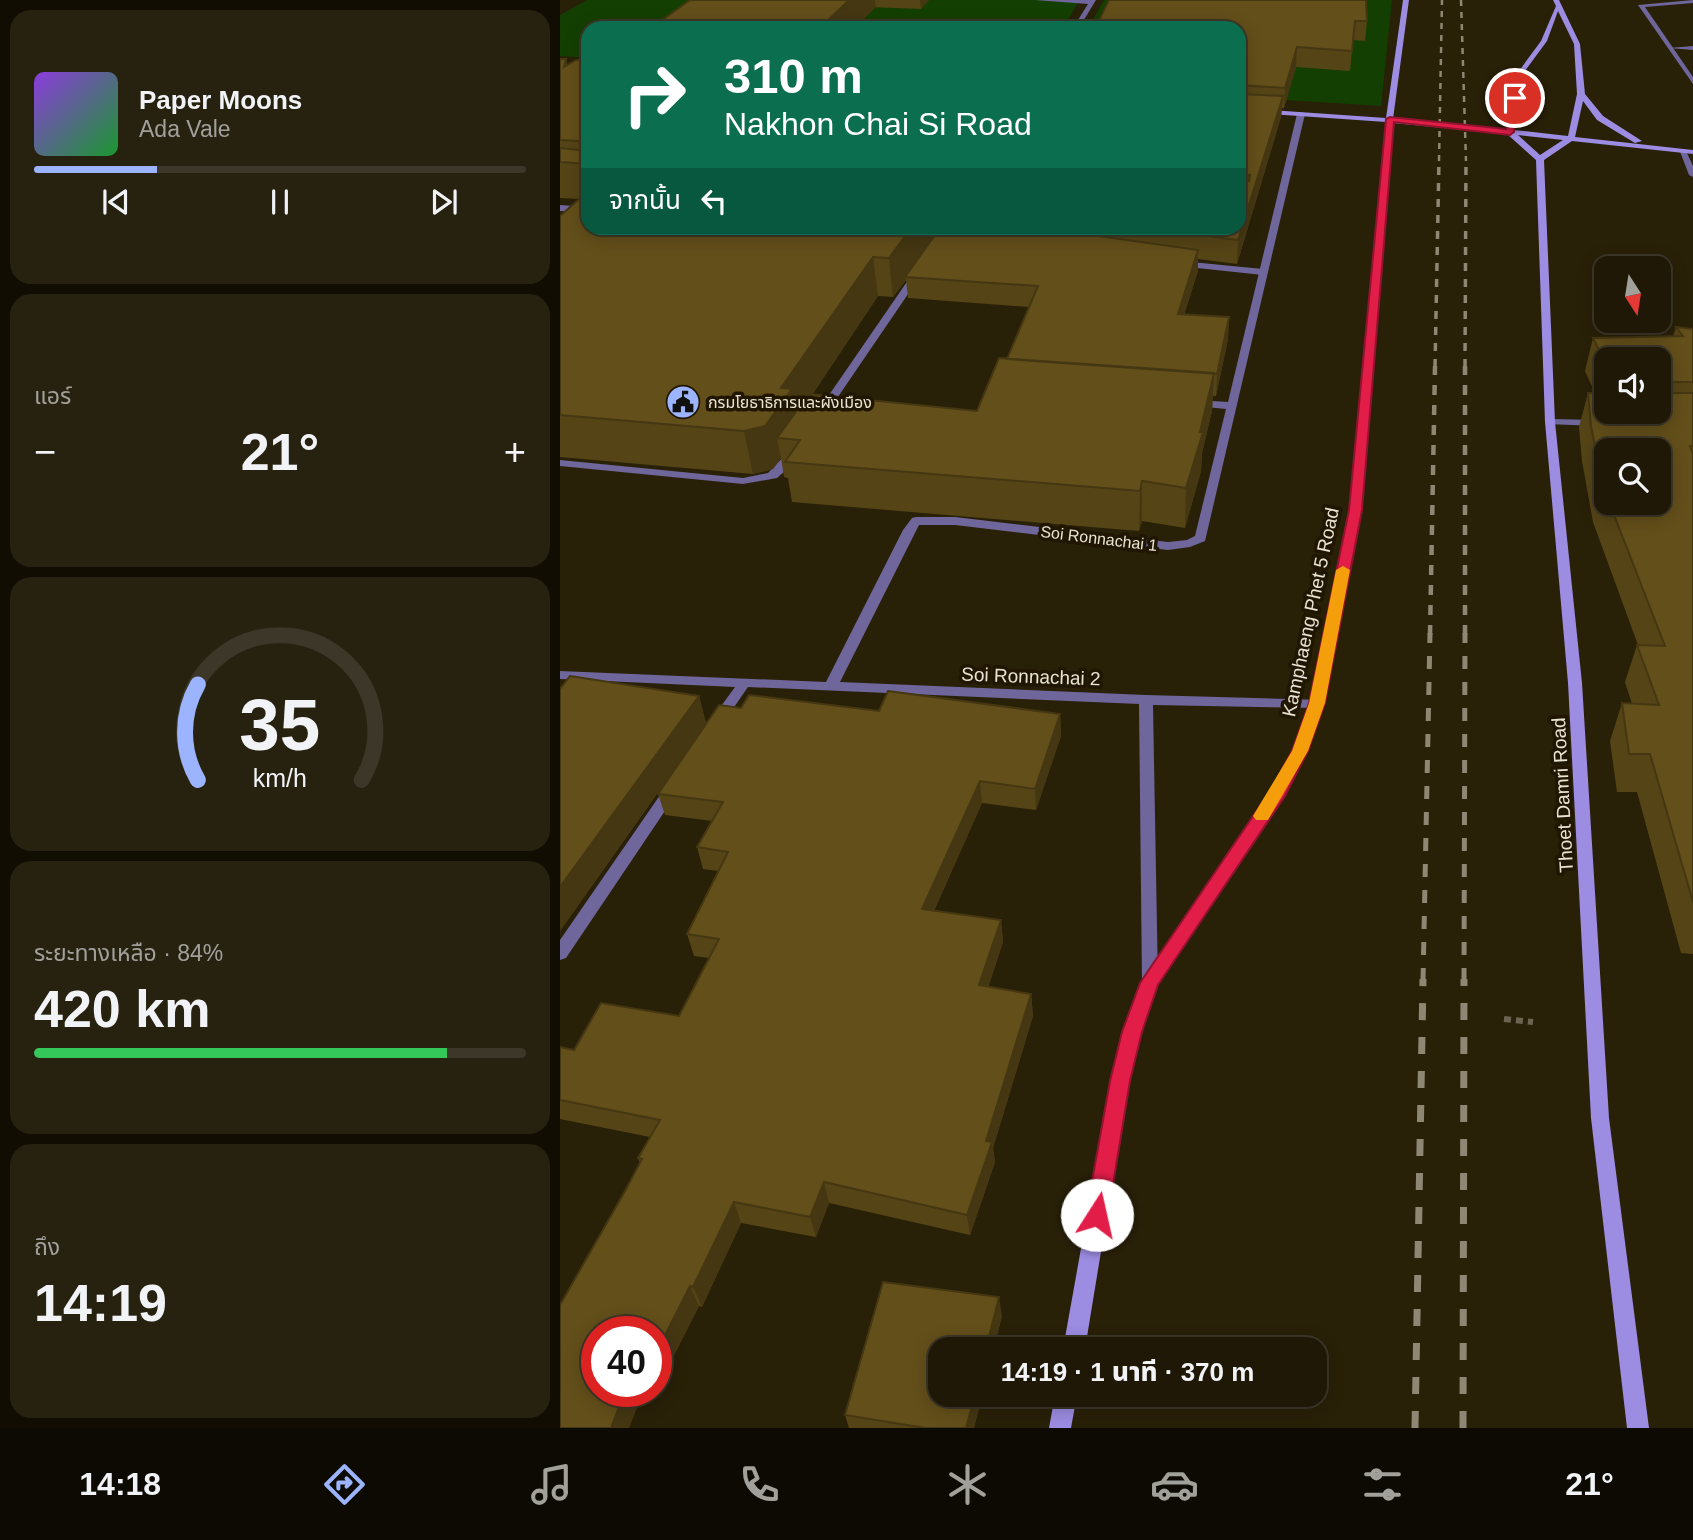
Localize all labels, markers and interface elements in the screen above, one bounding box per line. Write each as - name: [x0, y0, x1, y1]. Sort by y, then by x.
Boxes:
- icon: right: [609, 49, 700, 140]
- text: 310 m: [724, 49, 863, 103]
- pin: [1485, 68, 1545, 128]
- icon: arrive: [1496, 79, 1534, 117]
- text: Paper Moons: [139, 85, 302, 115]
- text: Nakhon Chai Si Road: [724, 106, 1032, 142]
- text: Ada Vale: [139, 116, 231, 142]
- icon: left: [695, 182, 733, 220]
- icon: previous: [97, 183, 135, 221]
- icon: pause: [261, 183, 299, 221]
- icon: next: [425, 183, 463, 221]
- text: จากนั้น: [609, 185, 681, 215]
- north arrow: [1594, 256, 1671, 332]
- map controls: [1594, 256, 1671, 515]
- button: sound: [1594, 347, 1671, 424]
- text: แอร์: [34, 383, 71, 409]
- public building icon: กรมโยธาธิการและผังเมือง: [664, 383, 702, 421]
- place label: กรมโยธาธิการและผังเมือง: [708, 394, 872, 411]
- text: 21°: [241, 423, 319, 481]
- text: −: [34, 431, 56, 473]
- text: +: [504, 431, 526, 473]
- button: search: [1594, 438, 1671, 515]
- street label: Kamphaeng Phet 5 Road: [1278, 506, 1343, 719]
- street label: Soi Ronnachai 1: [1040, 523, 1158, 554]
- street label: Soi Ronnachai 2: [961, 664, 1101, 689]
- text: 35: [240, 684, 320, 765]
- street label: Thoet Damri Road: [1548, 717, 1577, 873]
- text: km/h: [253, 764, 307, 792]
- text: ระยะทางเหลือ · 84%: [34, 940, 223, 966]
- text: 420 km: [34, 980, 210, 1038]
- position arrow: [1060, 1178, 1134, 1252]
- text: ถึง: [34, 1234, 60, 1260]
- text: 14:19: [34, 1274, 167, 1332]
- speed limit sign: 40: [581, 1316, 672, 1407]
- text: 14:19 · 1 นาที · 370 m: [1001, 1357, 1254, 1387]
- icon: directions: [320, 1460, 369, 1509]
- icon: music: [527, 1460, 576, 1509]
- icon: phone: [735, 1460, 784, 1509]
- icon: climate: [943, 1460, 992, 1509]
- icon: car: [1150, 1460, 1199, 1509]
- icon: filters: [1358, 1460, 1407, 1509]
- text: 14:18: [79, 1466, 161, 1502]
- text: 21°: [1565, 1466, 1614, 1502]

